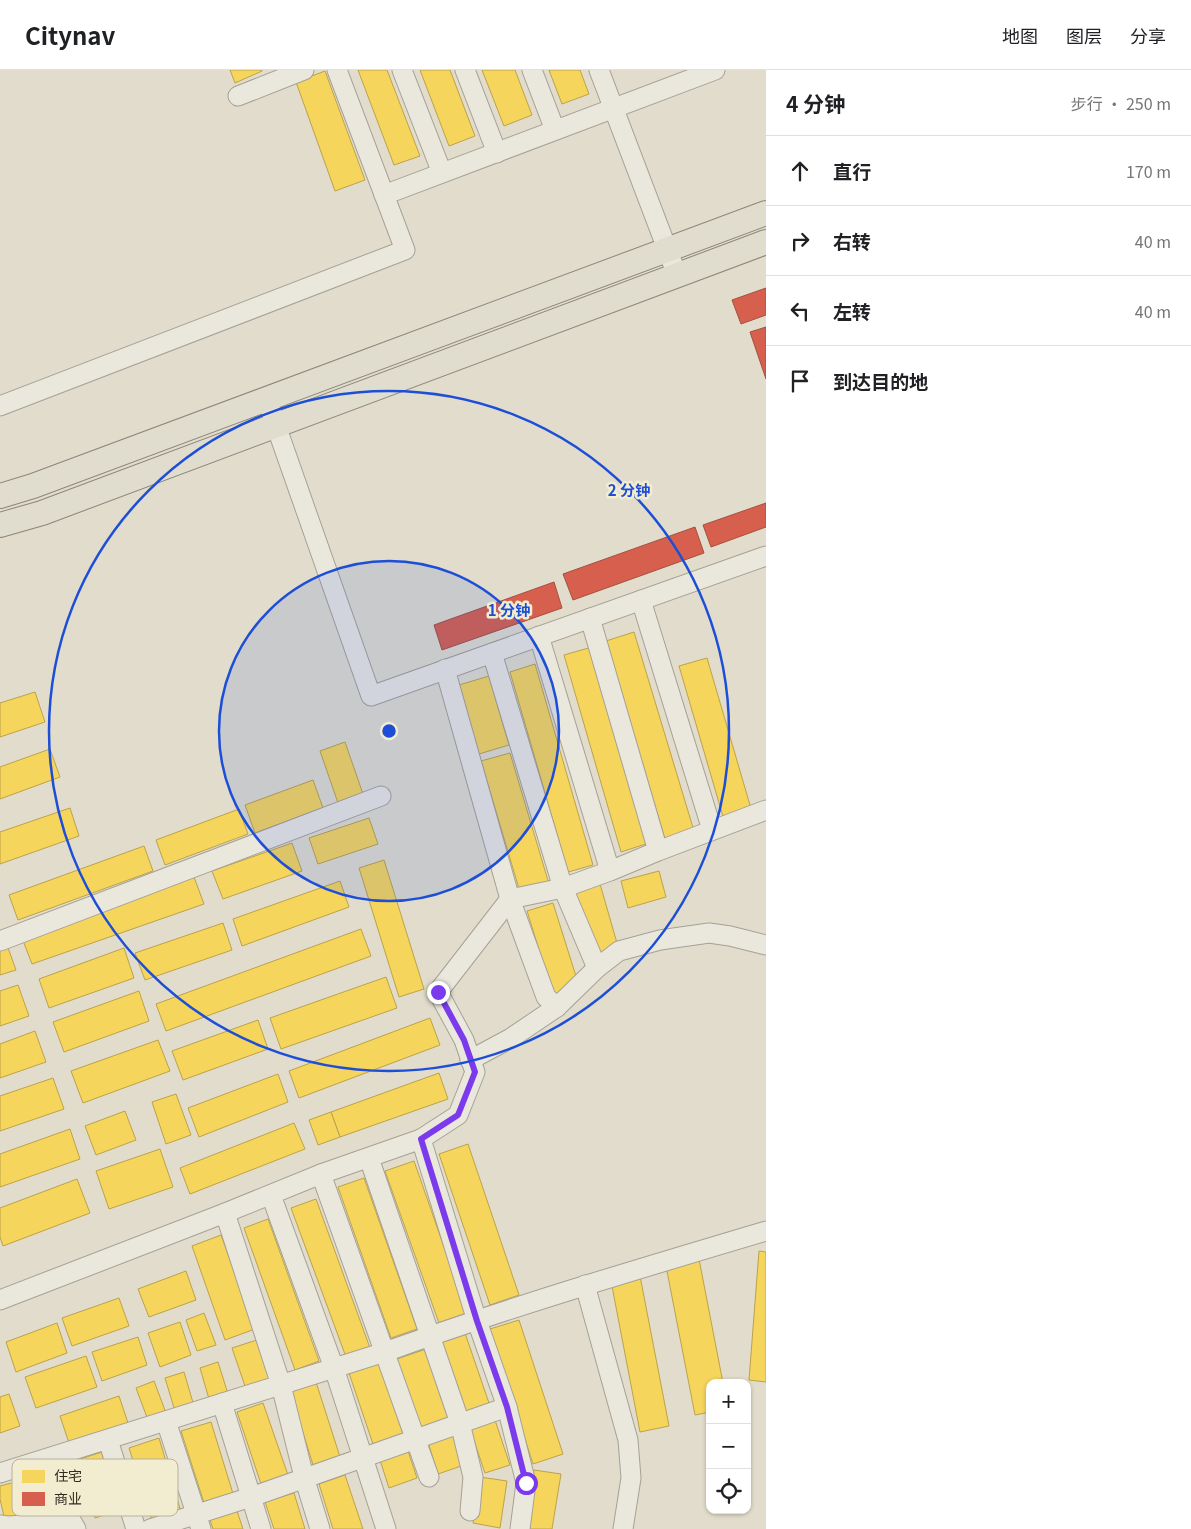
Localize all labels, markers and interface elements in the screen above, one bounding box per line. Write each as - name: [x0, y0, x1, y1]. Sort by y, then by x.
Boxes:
- text: Citynav: [25, 17, 115, 52]
- text: 地图: [1002, 22, 1038, 48]
- text: 图层: [1066, 22, 1102, 48]
- text: 分享: [1130, 22, 1166, 48]
- text: 4 分钟: [786, 88, 845, 118]
- text: 步行 · 250 m: [1071, 91, 1171, 115]
- icon: ahead: [786, 157, 814, 185]
- text: 直行: [833, 157, 871, 184]
- text: 170 m: [1126, 159, 1171, 183]
- icon: right: [786, 227, 814, 255]
- text: 右转: [833, 227, 871, 254]
- text: 40 m: [1135, 229, 1171, 253]
- icon: left: [786, 297, 814, 325]
- text: 左转: [833, 297, 871, 324]
- text: 40 m: [1135, 299, 1171, 323]
- icon: arrive: [786, 367, 814, 395]
- text: 到达目的地: [833, 367, 928, 394]
- text: 2 分钟: [608, 479, 650, 500]
- text: 1 分钟: [488, 599, 530, 620]
- centre of rings: [380, 722, 398, 740]
- route end: [427, 981, 450, 1004]
- map controls: [706, 1379, 751, 1514]
- button: +: [706, 1379, 751, 1424]
- button: −: [706, 1424, 751, 1469]
- legend: [12, 1459, 178, 1516]
- text: 住宅: [54, 1465, 82, 1485]
- button: locate: [706, 1469, 751, 1514]
- route start: [515, 1472, 538, 1495]
- text: 商业: [54, 1488, 82, 1508]

